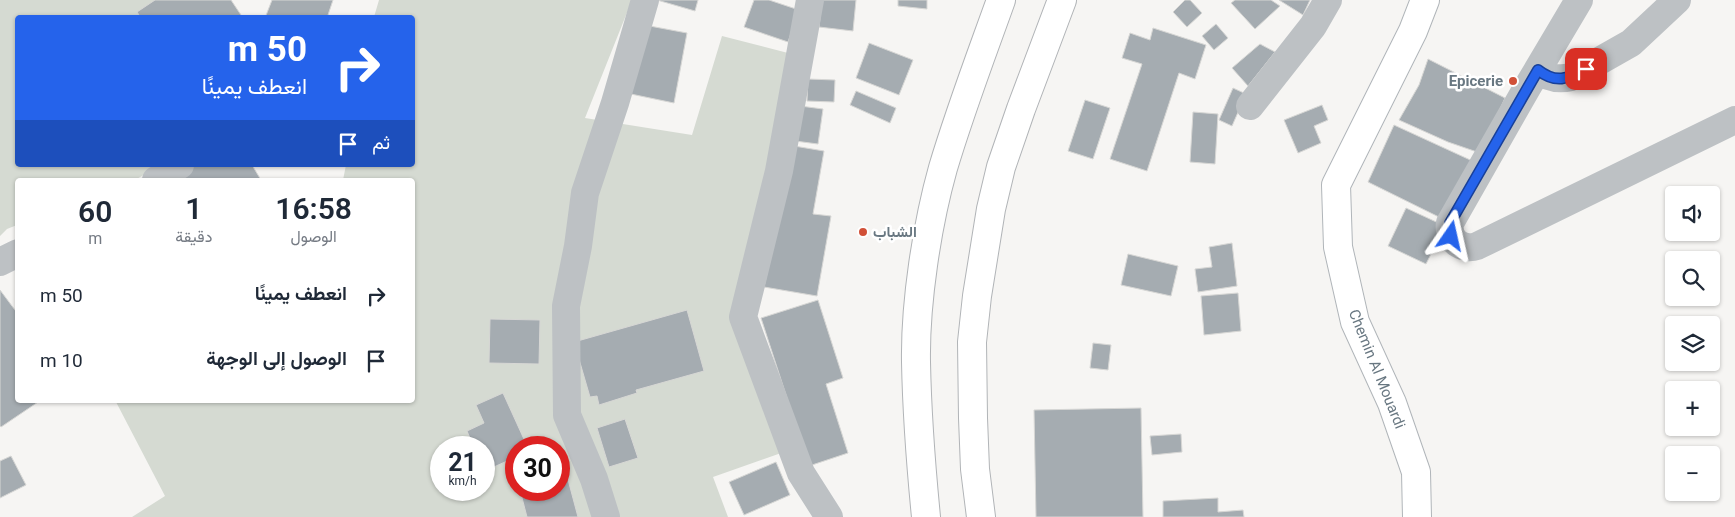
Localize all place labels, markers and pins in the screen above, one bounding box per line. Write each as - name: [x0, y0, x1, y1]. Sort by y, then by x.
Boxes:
- pin: [1565, 48, 1607, 90]
- place label: Epicerie: [1449, 72, 1503, 90]
- marker: Epicerie: [1507, 75, 1519, 87]
- place label: الشباب: [873, 223, 917, 241]
- marker: الشباب: [857, 226, 869, 238]

